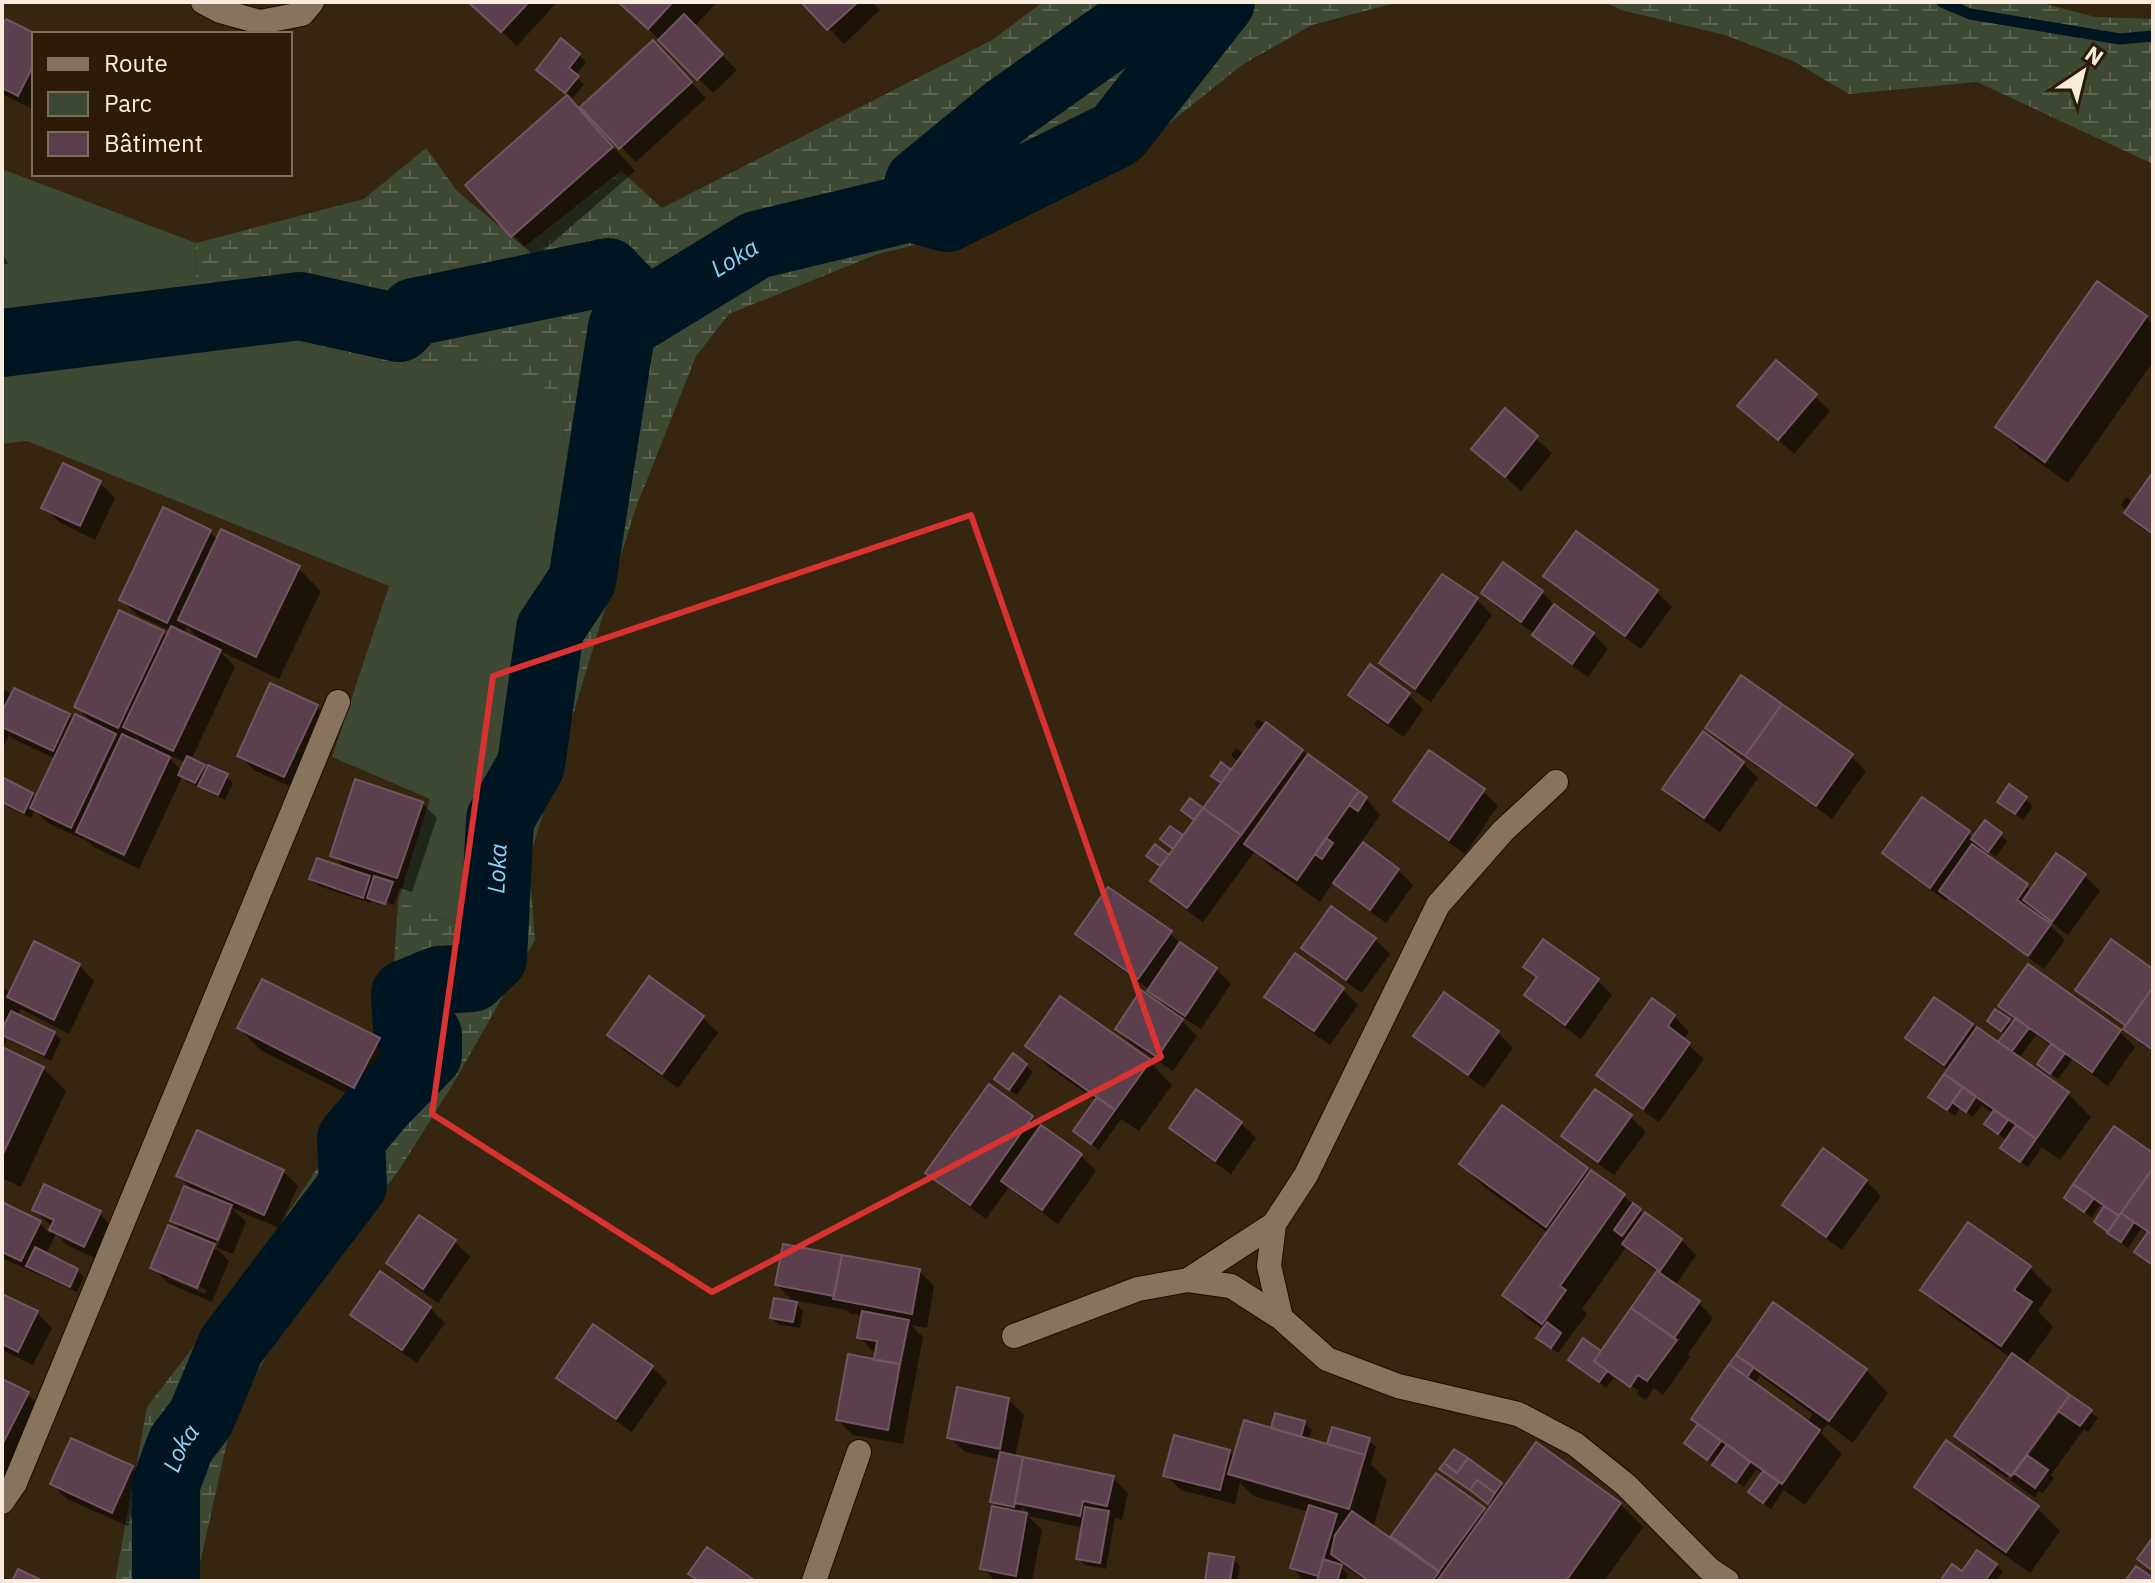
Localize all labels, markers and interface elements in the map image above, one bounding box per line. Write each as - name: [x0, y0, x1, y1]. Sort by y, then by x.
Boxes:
- legend: [32, 32, 292, 176]
- north arrow: [2043, 32, 2123, 112]
- text: N: [2080, 39, 2110, 72]
- text: Route: [104, 47, 168, 79]
- text: Parc: [104, 87, 152, 119]
- text: Bâtiment: [104, 127, 203, 159]
- water label: Loka: [704, 230, 764, 284]
- water label: Loka: [479, 842, 514, 894]
- water label: Loka: [155, 1417, 206, 1476]

